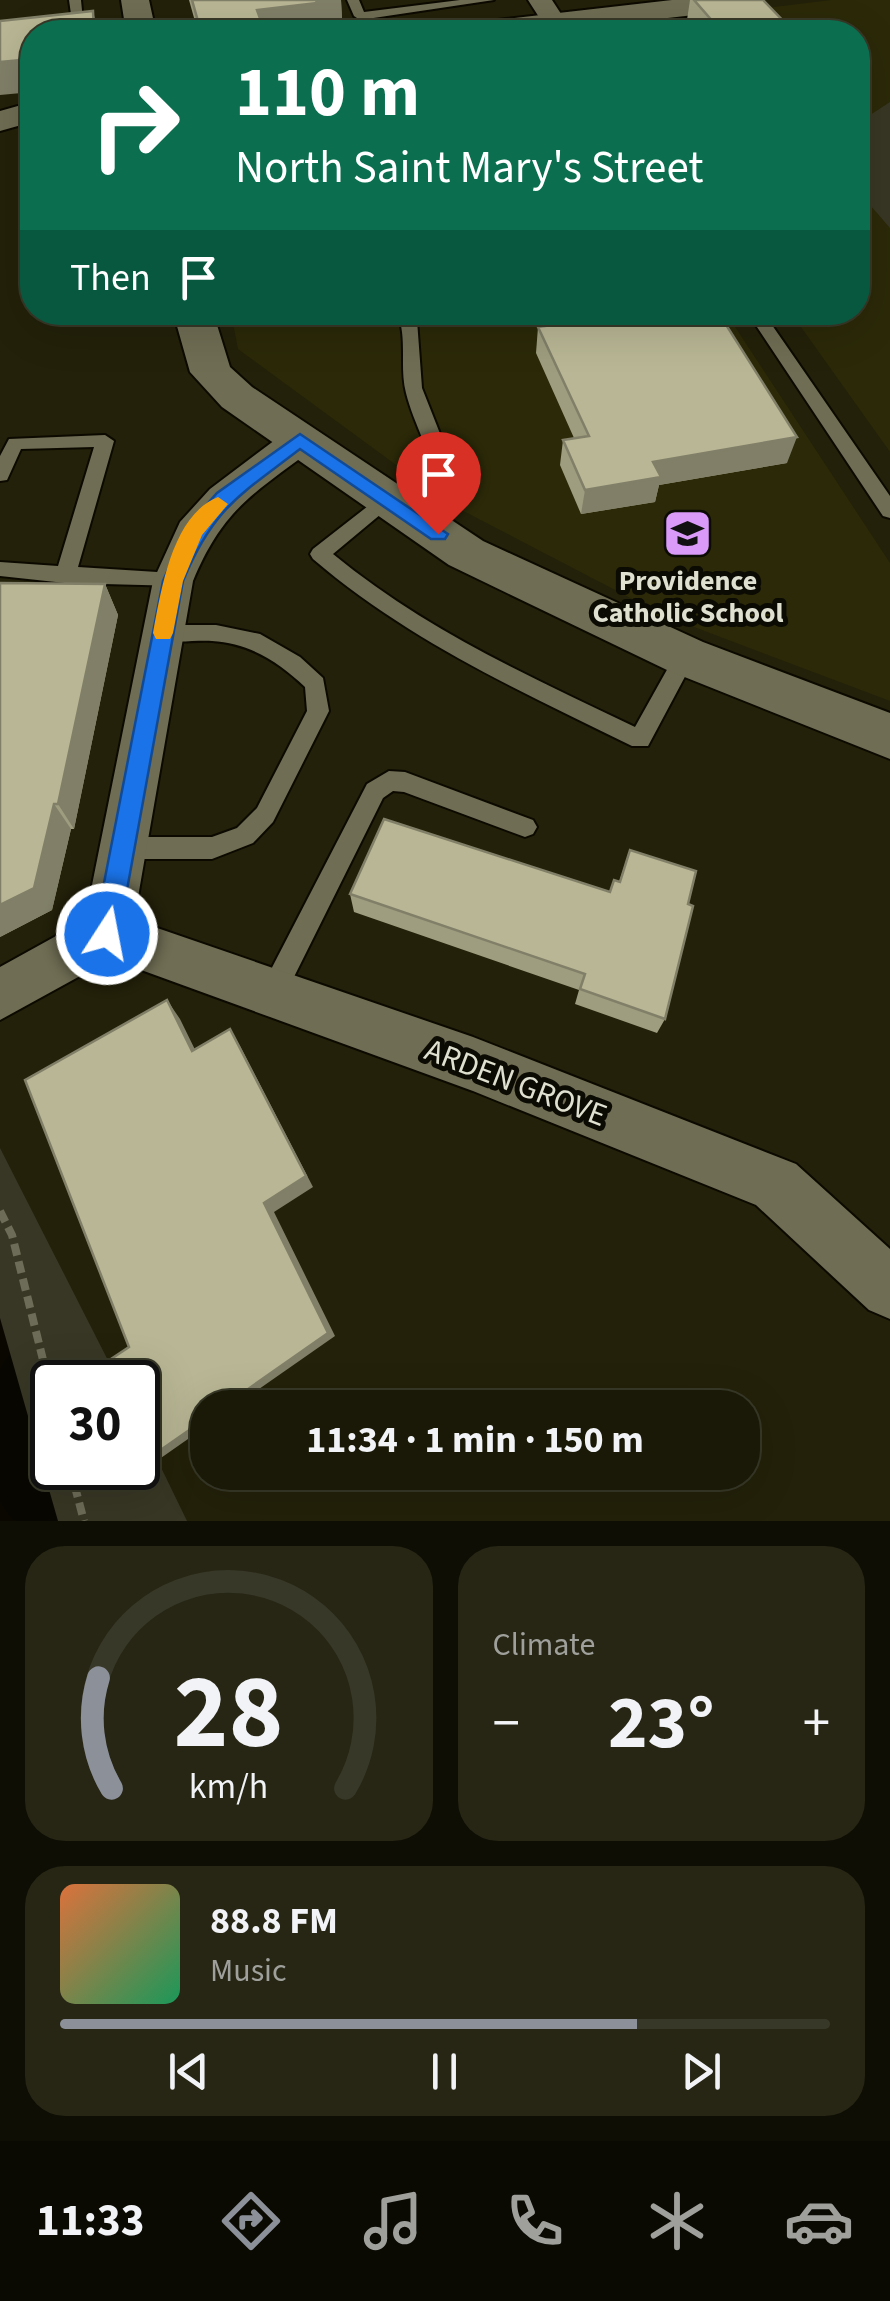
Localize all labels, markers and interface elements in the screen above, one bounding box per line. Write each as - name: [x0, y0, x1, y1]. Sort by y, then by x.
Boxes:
- text: 110 m: [235, 43, 420, 143]
- icon: right: [70, 60, 200, 190]
- text: North Saint Mary's Street: [235, 136, 703, 200]
- icon: arrive: [171, 250, 226, 305]
- text: Then: [70, 251, 151, 305]
- pin: [396, 432, 481, 535]
- icon: arrive: [411, 447, 466, 502]
- school or university icon: Providence Catholic School: [662, 507, 714, 559]
- place label: Providence Catholic School: [593, 561, 783, 633]
- position arrow: [55, 882, 159, 986]
- street label: ARDEN GROVE: [418, 1027, 613, 1139]
- speed limit sign: 30: [30, 1360, 160, 1490]
- text: 11:34 · 1 min · 150 m: [306, 1413, 644, 1467]
- text: Climate: [493, 1622, 595, 1668]
- text: 28: [174, 1640, 284, 1788]
- text: 23°: [608, 1670, 715, 1777]
- text: −: [493, 1685, 520, 1763]
- text: +: [803, 1685, 830, 1763]
- text: km/h: [189, 1761, 268, 1812]
- text: 88.8 FM: [210, 1894, 338, 1948]
- text: Music: [210, 1948, 287, 1994]
- icon: previous: [161, 2044, 216, 2099]
- icon: pause: [417, 2044, 472, 2099]
- icon: next: [674, 2044, 729, 2099]
- icon: directions: [216, 2186, 286, 2256]
- icon: music: [358, 2186, 428, 2256]
- icon: phone: [500, 2186, 570, 2256]
- icon: climate: [642, 2186, 712, 2256]
- icon: car: [784, 2186, 854, 2256]
- text: 11:33: [36, 2189, 145, 2253]

